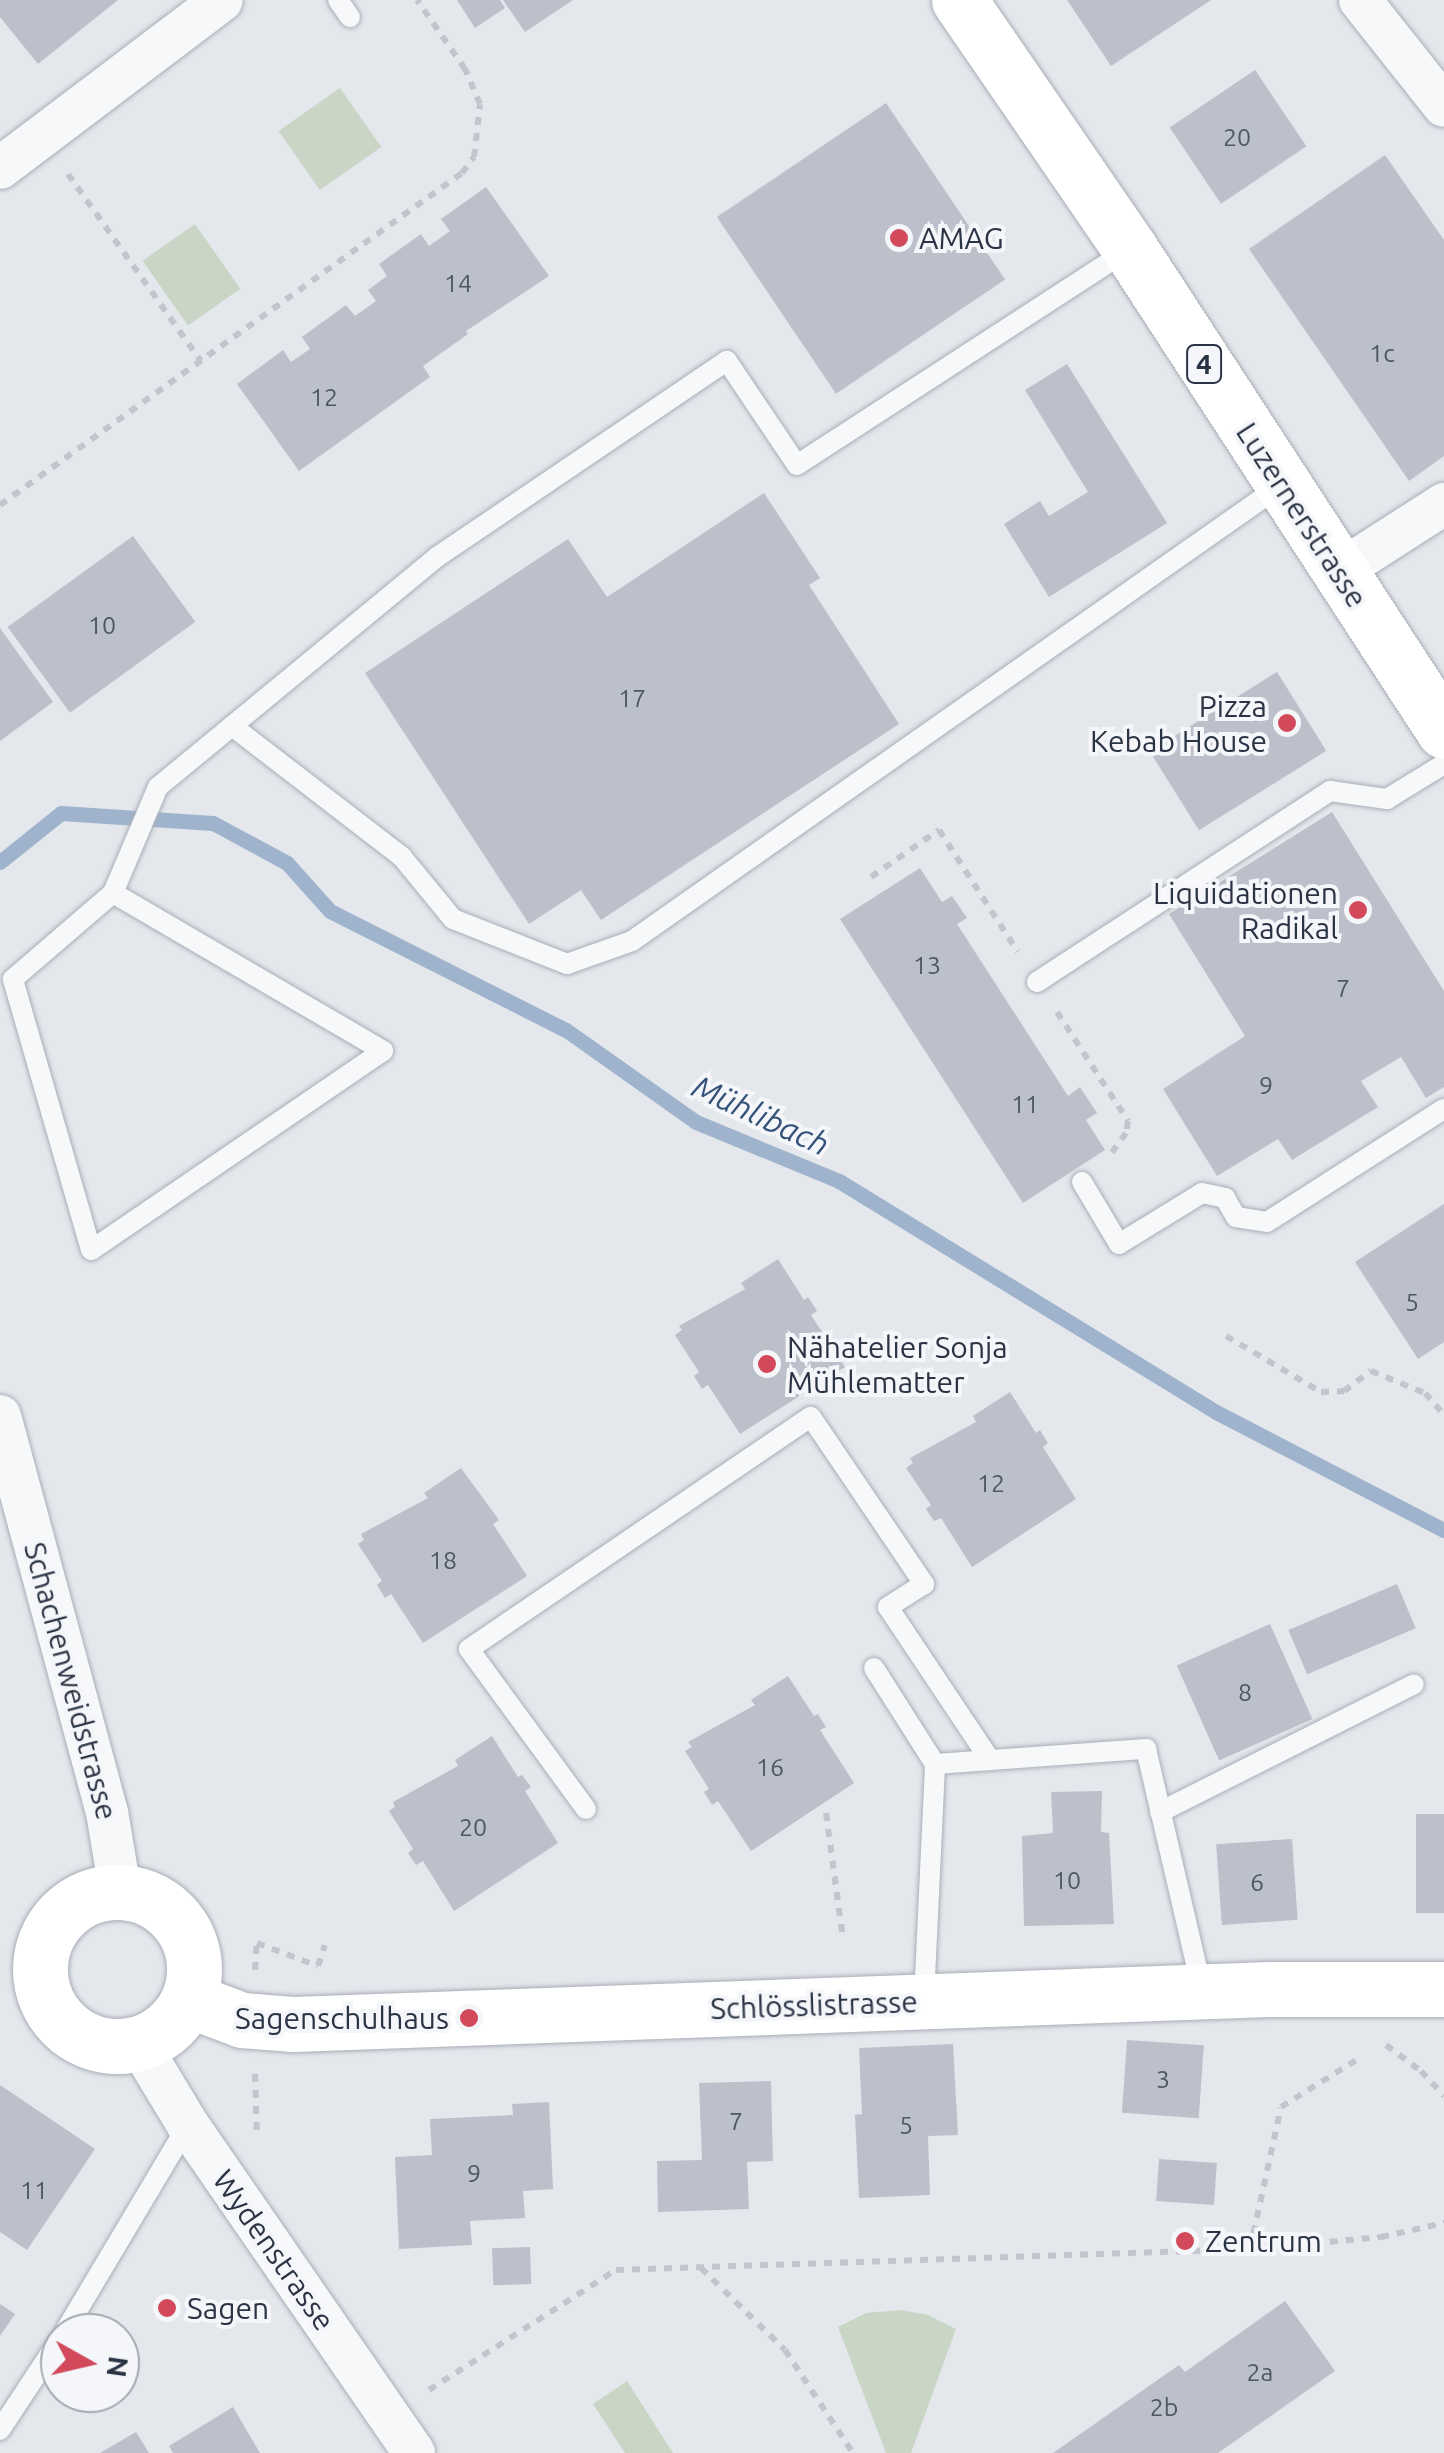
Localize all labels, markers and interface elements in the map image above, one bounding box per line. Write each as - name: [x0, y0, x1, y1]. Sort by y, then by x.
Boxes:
- house number: 20: [1223, 122, 1251, 152]
- place label: AMAG: [919, 220, 1004, 256]
- marker: AMAG: [888, 227, 910, 249]
- house number: 14: [444, 268, 472, 298]
- house number: 1c: [1369, 338, 1395, 368]
- road number: 4: [1184, 341, 1224, 387]
- house number: 12: [310, 382, 338, 412]
- street label: Luzernerstrasse: [1229, 416, 1375, 614]
- house number: 10: [88, 610, 116, 640]
- house number: 17: [618, 683, 646, 713]
- place label: Pizza Kebab House: [1090, 688, 1267, 758]
- marker: Pizza Kebab House: [1276, 712, 1298, 734]
- place label: Liquidationen Radikal: [1153, 875, 1338, 946]
- marker: Liquidationen Radikal: [1347, 899, 1369, 921]
- house number: 13: [913, 950, 941, 980]
- house number: 7: [1336, 973, 1350, 1003]
- water label: Mühlibach: [686, 1067, 836, 1163]
- house number: 9: [1259, 1070, 1273, 1100]
- house number: 11: [1011, 1089, 1039, 1119]
- house number: 5: [1405, 1287, 1419, 1317]
- place label: Nähatelier Sonja Mühlematter: [787, 1329, 1008, 1400]
- marker: Nähatelier Sonja Mühlematter: [756, 1353, 778, 1375]
- house number: 12: [977, 1468, 1005, 1498]
- street label: Schachenweidstrasse: [17, 1538, 125, 1824]
- house number: 18: [429, 1545, 457, 1575]
- house number: 8: [1238, 1677, 1252, 1707]
- house number: 16: [756, 1752, 784, 1782]
- house number: 20: [459, 1812, 487, 1842]
- house number: 10: [1053, 1865, 1081, 1895]
- house number: 6: [1250, 1867, 1264, 1897]
- street label: Schlösslistrasse: [710, 1983, 918, 2027]
- place label: Sagenschulhaus: [235, 2000, 449, 2036]
- marker: Sagenschulhaus: [458, 2007, 480, 2029]
- house number: 3: [1156, 2064, 1170, 2094]
- house number: 7: [729, 2106, 743, 2136]
- house number: 5: [899, 2110, 913, 2140]
- house number: 9: [467, 2158, 481, 2188]
- street label: Wydenstrasse: [205, 2163, 343, 2337]
- house number: 11: [20, 2175, 48, 2205]
- place label: Zentrum: [1205, 2223, 1322, 2259]
- marker: Zentrum: [1174, 2230, 1196, 2252]
- place label: Sagen: [187, 2290, 269, 2326]
- marker: Sagen: [156, 2297, 178, 2319]
- north arrow: [40, 2313, 140, 2413]
- text: N: [101, 2354, 135, 2379]
- house number: 2a: [1247, 2357, 1273, 2387]
- house number: 2b: [1150, 2392, 1178, 2422]

